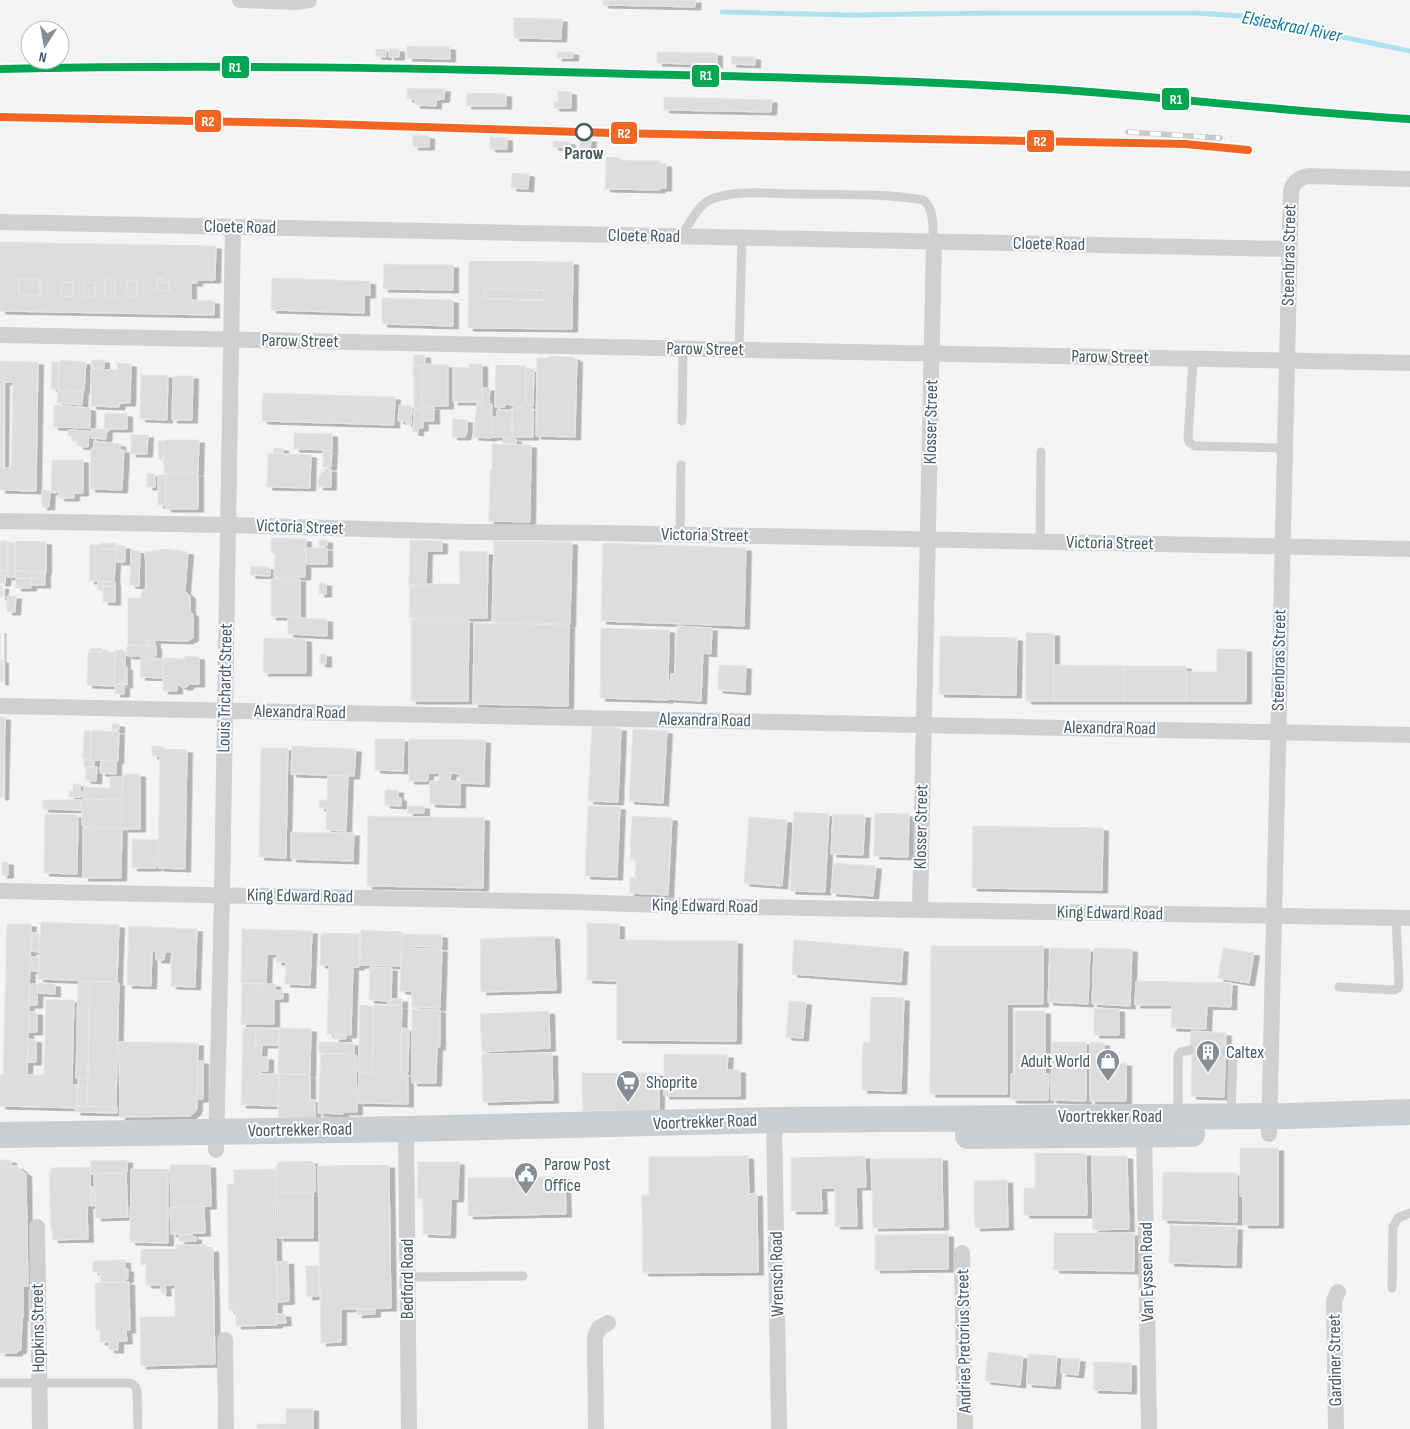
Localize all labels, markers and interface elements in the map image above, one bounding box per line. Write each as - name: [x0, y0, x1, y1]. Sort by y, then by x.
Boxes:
- water label: Elsieskraal River: [1240, 6, 1344, 48]
- north arrow: [20, 20, 70, 70]
- text: N: [37, 48, 48, 66]
- line badge: R1: [221, 55, 250, 79]
- text: R1: [229, 59, 242, 76]
- line badge: R1: [691, 64, 720, 88]
- text: R1: [700, 67, 713, 84]
- line badge: R1: [1161, 87, 1190, 111]
- text: R1: [1170, 91, 1183, 108]
- line badge: R2: [194, 109, 222, 133]
- text: R2: [201, 113, 215, 130]
- line badge: R2: [610, 121, 638, 145]
- marker: Parow: [575, 123, 593, 141]
- text: R2: [617, 125, 631, 142]
- line badge: R2: [1026, 129, 1055, 153]
- text: R2: [1033, 133, 1047, 150]
- place label: Parow: [564, 143, 604, 164]
- street label: Steenbras Street: [1278, 203, 1300, 306]
- street label: Cloete Road: [204, 216, 276, 238]
- street label: Cloete Road: [608, 225, 680, 247]
- street label: Cloete Road: [1013, 233, 1085, 255]
- street label: Parow Street: [261, 330, 339, 352]
- street label: Parow Street: [666, 338, 744, 360]
- street label: Parow Street: [1071, 346, 1149, 368]
- street label: Klosser Street: [920, 379, 942, 465]
- street label: Victoria Street: [256, 515, 345, 539]
- street label: Victoria Street: [661, 524, 749, 546]
- street label: Victoria Street: [1066, 532, 1154, 554]
- street label: Steenbras Street: [1268, 608, 1290, 711]
- street label: Louis Trichardt Street: [213, 623, 237, 753]
- street label: Alexandra Road: [253, 701, 346, 723]
- street label: Alexandra Road: [658, 709, 751, 731]
- street label: Alexandra Road: [1063, 717, 1156, 739]
- street label: Klosser Street: [910, 784, 932, 870]
- street label: King Edward Road: [247, 885, 353, 907]
- street label: King Edward Road: [652, 895, 758, 917]
- street label: King Edward Road: [1057, 902, 1163, 924]
- building icon: Caltex: [1195, 1039, 1221, 1073]
- place label: Caltex: [1226, 1042, 1264, 1063]
- shop icon: Adult World: [1095, 1048, 1121, 1082]
- place label: Adult World: [1020, 1051, 1090, 1072]
- supermarket icon: Shoprite: [615, 1069, 641, 1103]
- place label: Shoprite: [646, 1072, 697, 1093]
- street label: Voortrekker Road: [1058, 1106, 1162, 1127]
- street label: Voortrekker Road: [653, 1110, 757, 1134]
- street label: Voortrekker Road: [248, 1119, 352, 1141]
- place label: Parow Post Office: [544, 1154, 611, 1196]
- public building icon: Parow Post Office: [513, 1161, 539, 1195]
- street label: Van Eyssen Road: [1136, 1222, 1158, 1322]
- street label: Wrensch Road: [766, 1231, 788, 1317]
- street label: Bedford Road: [397, 1239, 418, 1319]
- street label: Andries Pretorius Street: [952, 1268, 976, 1414]
- street label: Hopkins Street: [27, 1283, 49, 1373]
- street label: Gardiner Street: [1324, 1313, 1346, 1406]

